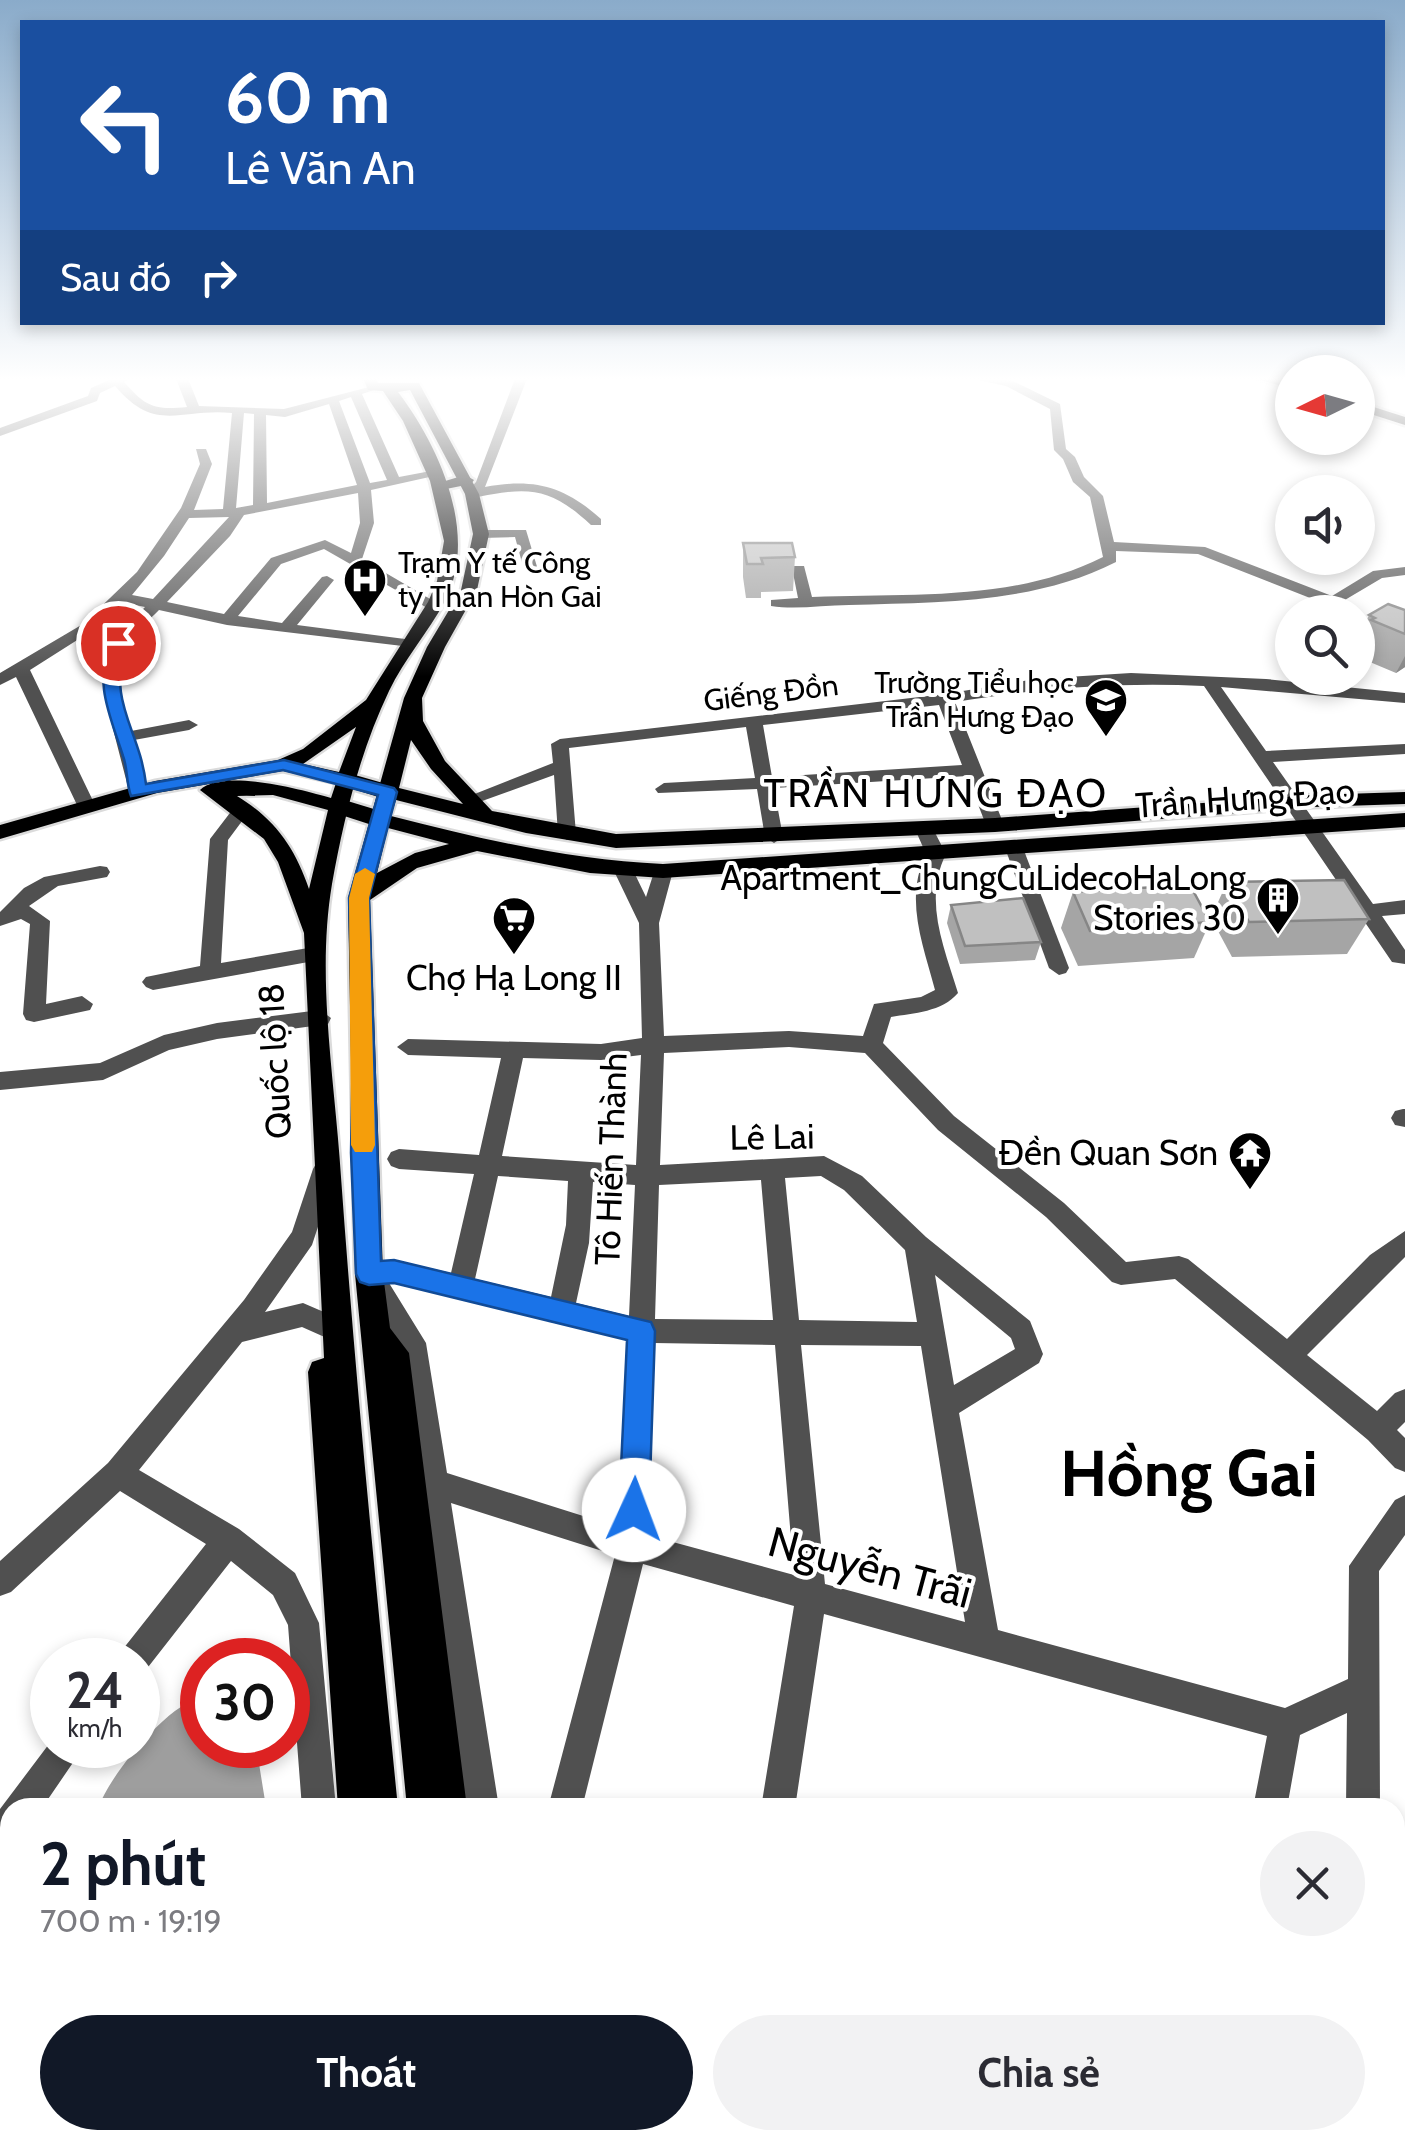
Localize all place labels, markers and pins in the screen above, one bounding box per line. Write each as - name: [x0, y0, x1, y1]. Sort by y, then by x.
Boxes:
- place label: Trạm Y tế Công ty Than Hòn Gai: [398, 544, 602, 615]
- hospital icon: Trạm Y tế Công ty Than Hòn Gai: [342, 557, 388, 618]
- pin: [76, 601, 161, 686]
- place label: Trường Tiểu học Trần Hưng Đạo: [874, 664, 1074, 735]
- school or university icon: Trường Tiểu học Trần Hưng Đạo: [1083, 677, 1129, 738]
- place label: Apartment_ChungCuLidecoHaLong Stories 30: [720, 856, 1247, 939]
- building icon: Apartment_ChungCuLidecoHaLong Stories 30: [1255, 875, 1301, 936]
- supermarket icon: Chợ Hạ Long II: [491, 895, 537, 956]
- place label: Chợ Hạ Long II: [406, 956, 622, 999]
- temple icon: Đền Quan Sơn: [1227, 1130, 1273, 1191]
- place label: Đền Quan Sơn: [999, 1131, 1218, 1174]

